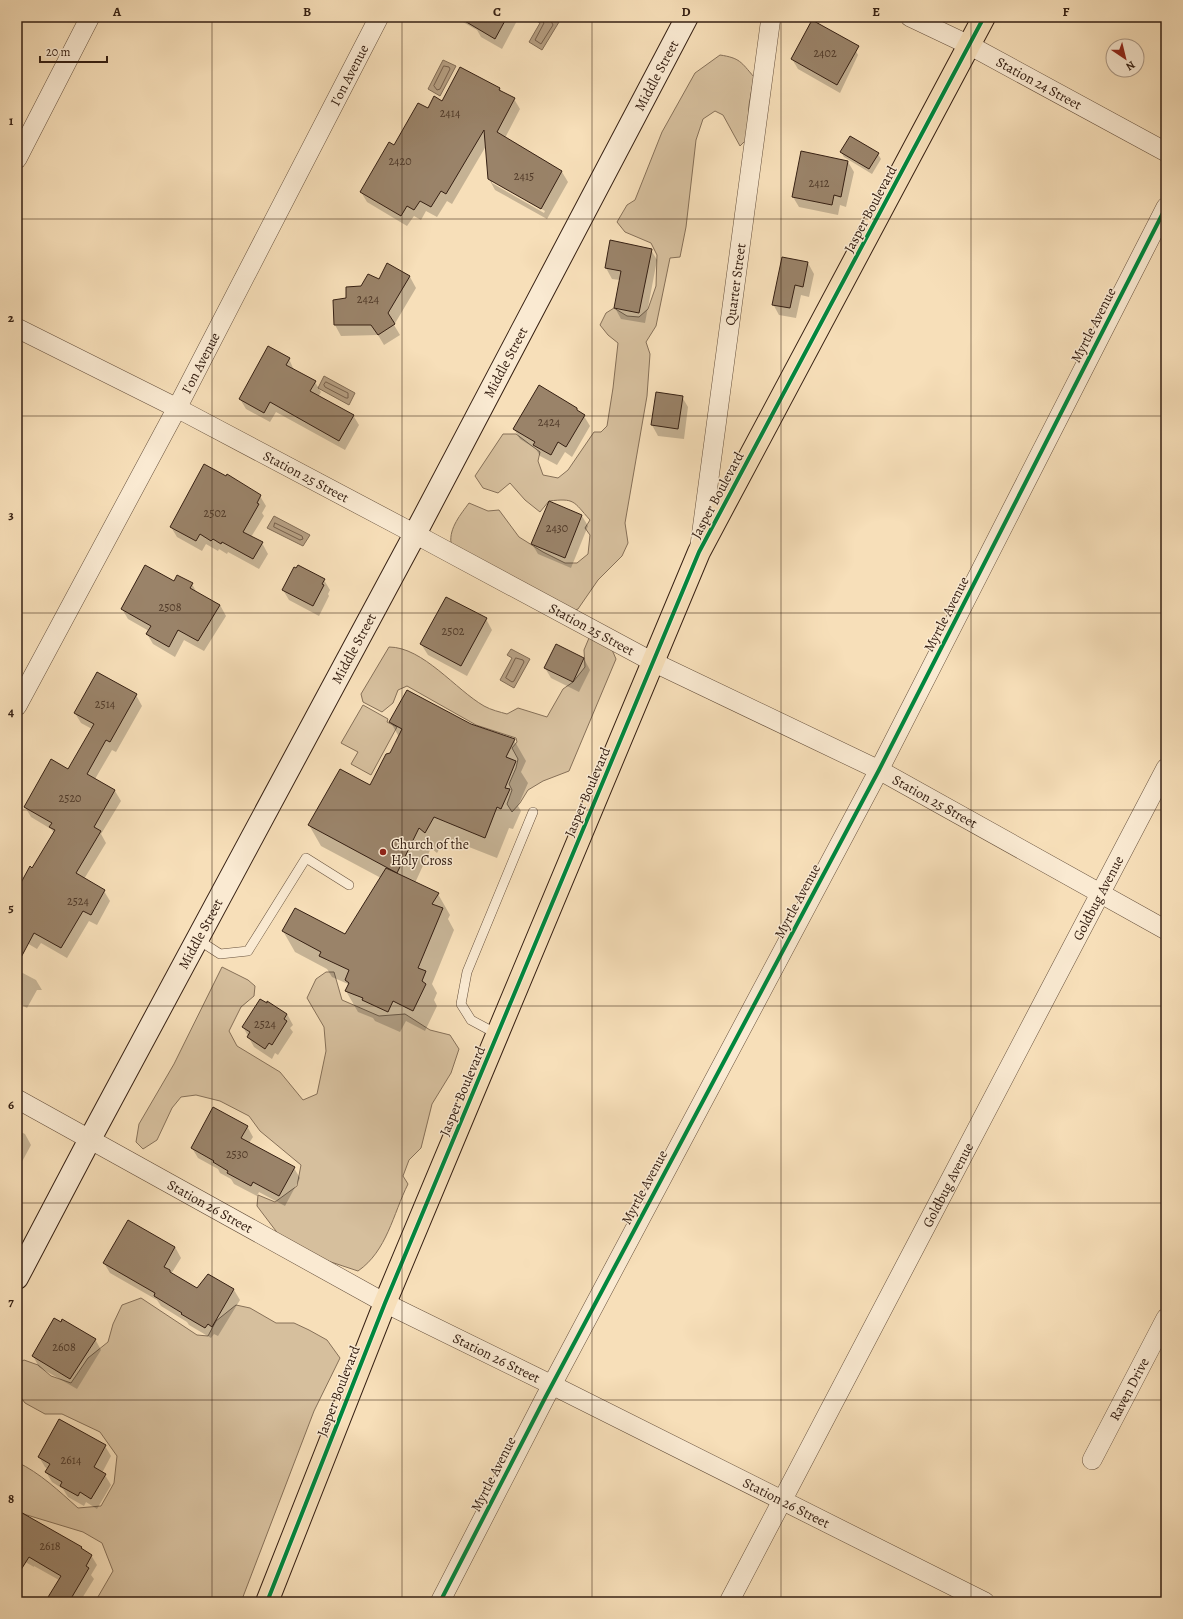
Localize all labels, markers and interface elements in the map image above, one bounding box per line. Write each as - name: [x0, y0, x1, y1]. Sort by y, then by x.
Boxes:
- text: A: [112, 3, 122, 20]
- text: B: [303, 3, 311, 20]
- text: C: [493, 3, 501, 20]
- text: D: [681, 3, 691, 20]
- text: E: [872, 3, 880, 20]
- text: F: [1063, 3, 1070, 20]
- street label: Middle Street: [630, 36, 683, 114]
- scale bar: [40, 38, 107, 64]
- north arrow: [1105, 38, 1145, 78]
- street label: I'on Avenue: [326, 41, 373, 109]
- text: 20 m: [46, 44, 70, 60]
- house number: 2402: [813, 45, 837, 61]
- street label: Station 24 Street: [993, 52, 1085, 115]
- text: N: [1123, 57, 1138, 74]
- house number: 2414: [440, 105, 461, 121]
- text: 1: [9, 112, 14, 129]
- house number: 2420: [388, 153, 412, 169]
- street label: Jasper Boulevard: [840, 162, 902, 256]
- house number: 2415: [514, 168, 534, 184]
- house number: 2412: [809, 175, 830, 191]
- street label: Quarter Street: [721, 242, 751, 327]
- street label: Myrtle Avenue: [1066, 284, 1121, 366]
- house number: 2424: [357, 291, 380, 307]
- text: 2: [8, 309, 15, 326]
- street label: Middle Street: [479, 323, 533, 401]
- street label: I'on Avenue: [177, 329, 224, 397]
- house number: 2424: [538, 414, 561, 430]
- street label: Station 25 Street: [260, 446, 352, 507]
- street label: Jasper Boulevard: [687, 448, 749, 542]
- house number: 2502: [204, 505, 227, 521]
- text: 3: [8, 506, 14, 523]
- house number: 2430: [546, 520, 568, 536]
- street label: Myrtle Avenue: [919, 573, 974, 655]
- house number: 2508: [158, 599, 182, 615]
- street label: Station 25 Street: [545, 599, 638, 660]
- street label: Middle Street: [327, 610, 381, 687]
- house number: 2502: [442, 623, 465, 639]
- house number: 2514: [95, 696, 116, 712]
- text: 4: [8, 703, 14, 720]
- street label: Jasper Boulevard: [560, 744, 615, 840]
- street label: Station 25 Street: [889, 770, 981, 833]
- house number: 2520: [59, 790, 81, 806]
- place label: Church of the Holy Cross: [391, 835, 469, 870]
- marker: Church of the Holy Cross: [378, 847, 388, 857]
- street label: Goldbug Avenue: [1068, 852, 1128, 944]
- street label: Myrtle Avenue: [770, 861, 825, 942]
- house number: 2524: [67, 893, 90, 909]
- street label: Middle Street: [174, 895, 228, 973]
- text: 5: [8, 899, 14, 916]
- house number: 2524: [254, 1016, 277, 1032]
- street label: Jasper Boulevard: [435, 1043, 490, 1139]
- text: 6: [8, 1096, 14, 1113]
- street label: Goldbug Avenue: [918, 1139, 978, 1231]
- house number: 2530: [226, 1146, 248, 1162]
- street label: Myrtle Avenue: [617, 1147, 672, 1228]
- street label: Station 26 Street: [164, 1175, 257, 1238]
- text: 7: [8, 1293, 14, 1310]
- street label: Station 26 Street: [449, 1329, 543, 1388]
- house number: 2608: [52, 1339, 76, 1355]
- street label: Jasper Boulevard: [312, 1343, 365, 1439]
- street label: Raven Drive: [1105, 1354, 1154, 1424]
- street label: Myrtle Avenue: [466, 1433, 521, 1515]
- house number: 2614: [61, 1452, 82, 1468]
- street label: Station 26 Street: [739, 1473, 833, 1533]
- text: 8: [8, 1490, 14, 1507]
- house number: 2618: [39, 1538, 61, 1554]

